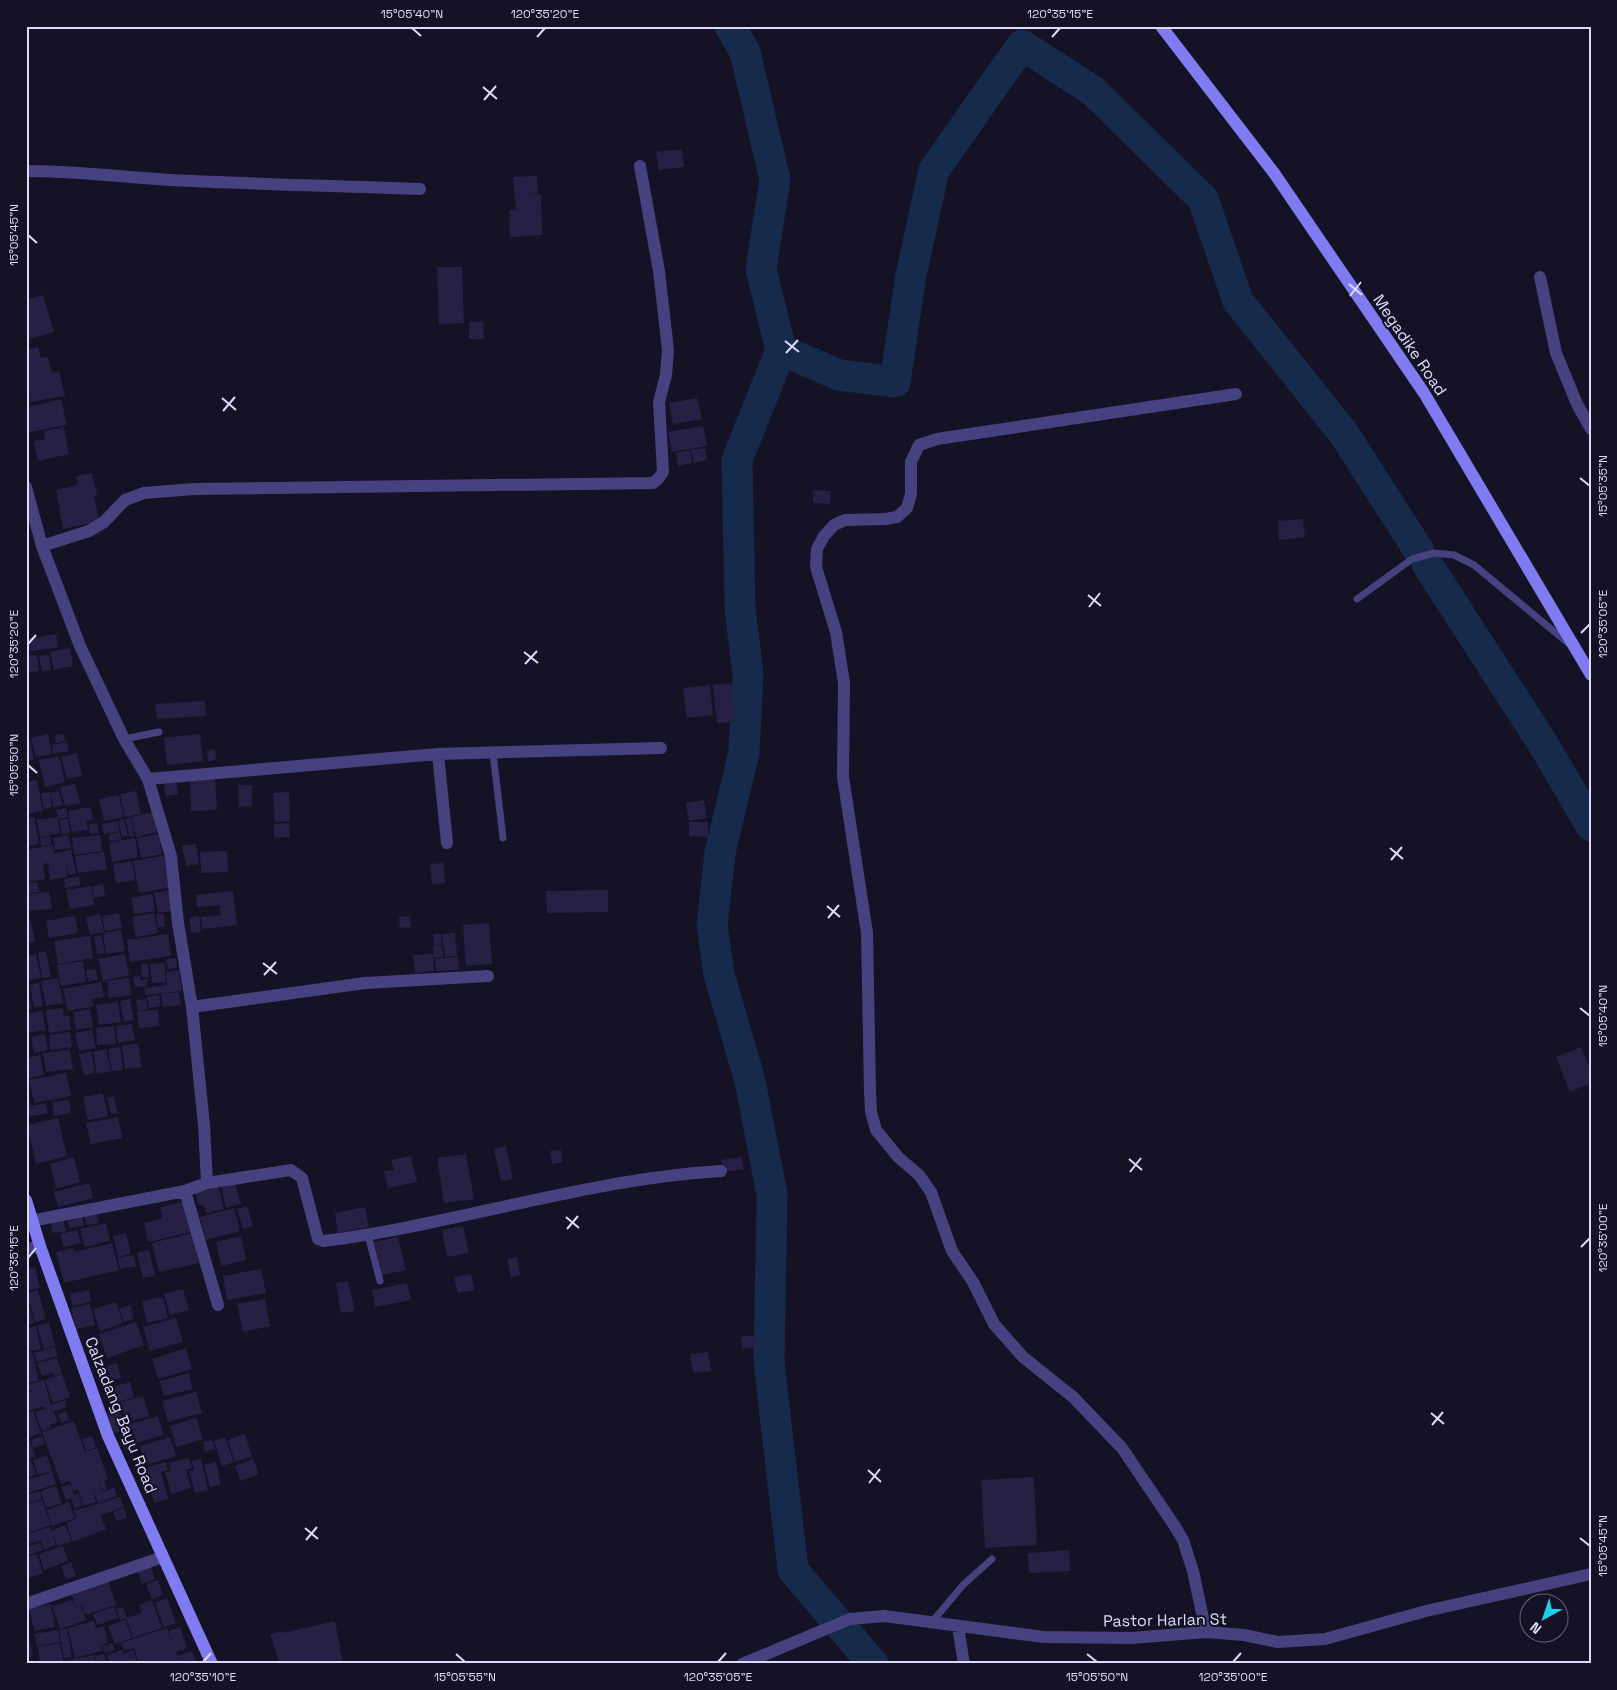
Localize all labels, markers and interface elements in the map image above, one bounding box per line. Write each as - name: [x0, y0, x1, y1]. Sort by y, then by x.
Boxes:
- text: 15°05'40"N: [381, 6, 443, 22]
- text: 120°35'20"E: [511, 6, 580, 22]
- text: 120°35'15"E: [1027, 6, 1093, 22]
- text: 15°05'45"N: [6, 204, 22, 266]
- street label: Megadike Road: [1368, 290, 1452, 400]
- text: 15°05'35"N: [1595, 455, 1611, 517]
- text: 120°35'05"E: [1595, 589, 1611, 658]
- text: 120°35'20"E: [6, 609, 22, 678]
- text: 15°05'50"N: [6, 734, 22, 796]
- text: 15°05'40"N: [1595, 985, 1611, 1047]
- text: 120°35'00"E: [1595, 1203, 1611, 1273]
- text: 120°35'15"E: [6, 1225, 22, 1291]
- street label: Calzadang Bayu Road: [80, 1334, 162, 1496]
- text: 15°05'45"N: [1595, 1515, 1611, 1577]
- north arrow: [1520, 1592, 1570, 1642]
- street label: Pastor Harlan St: [1103, 1608, 1227, 1632]
- text: N: [1526, 1618, 1545, 1638]
- text: 120°35'10"E: [170, 1669, 237, 1685]
- text: 15°05'55"N: [434, 1669, 496, 1685]
- text: 120°35'05"E: [684, 1669, 753, 1685]
- text: 15°05'50"N: [1066, 1669, 1128, 1685]
- text: 120°35'00"E: [1198, 1669, 1268, 1685]

